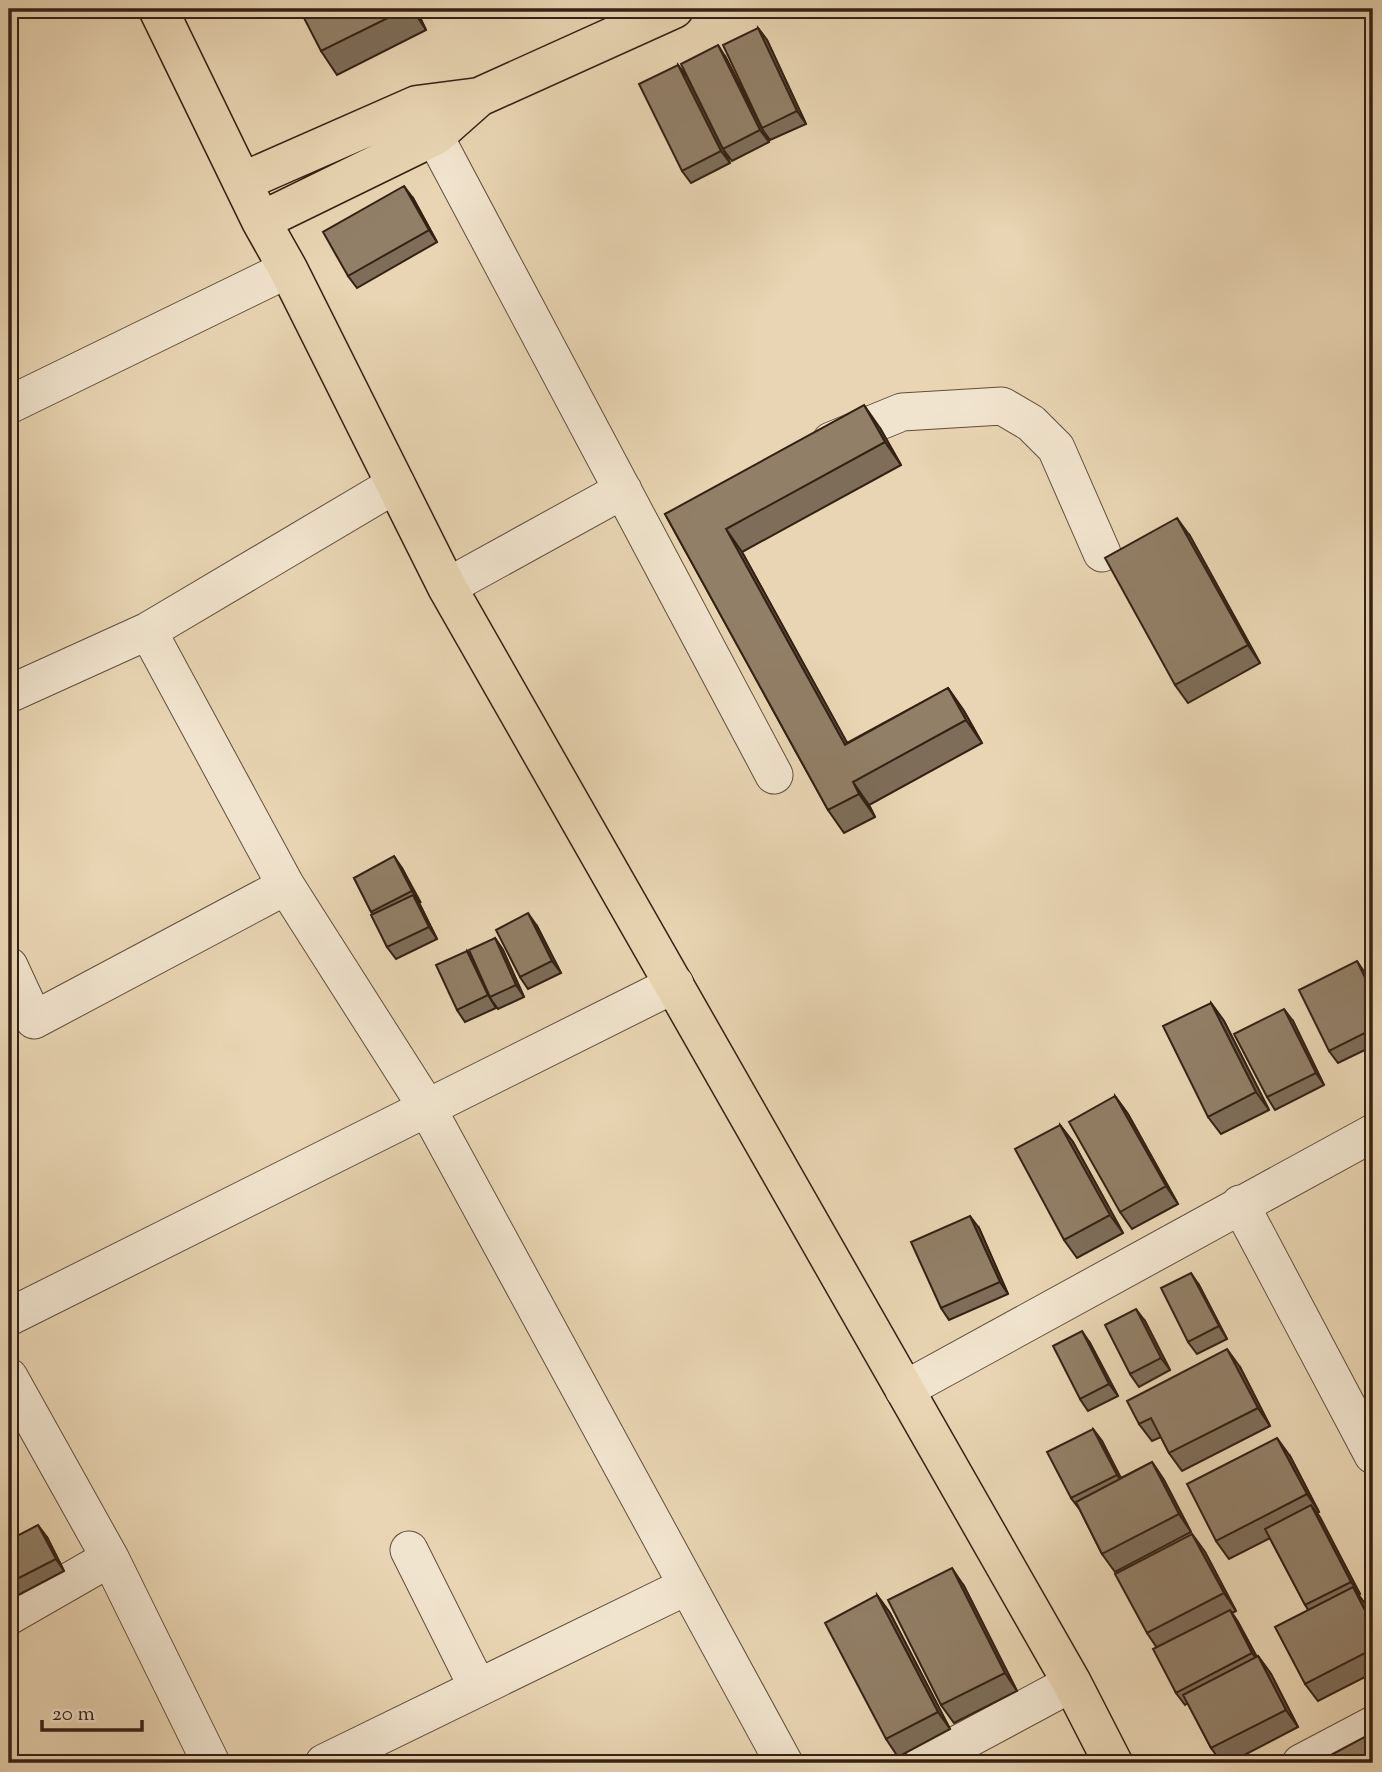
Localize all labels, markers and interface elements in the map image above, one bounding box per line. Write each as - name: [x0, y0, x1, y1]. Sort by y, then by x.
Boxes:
- scale bar: [42, 1688, 142, 1732]
- text: 20 m: [52, 1700, 95, 1730]

